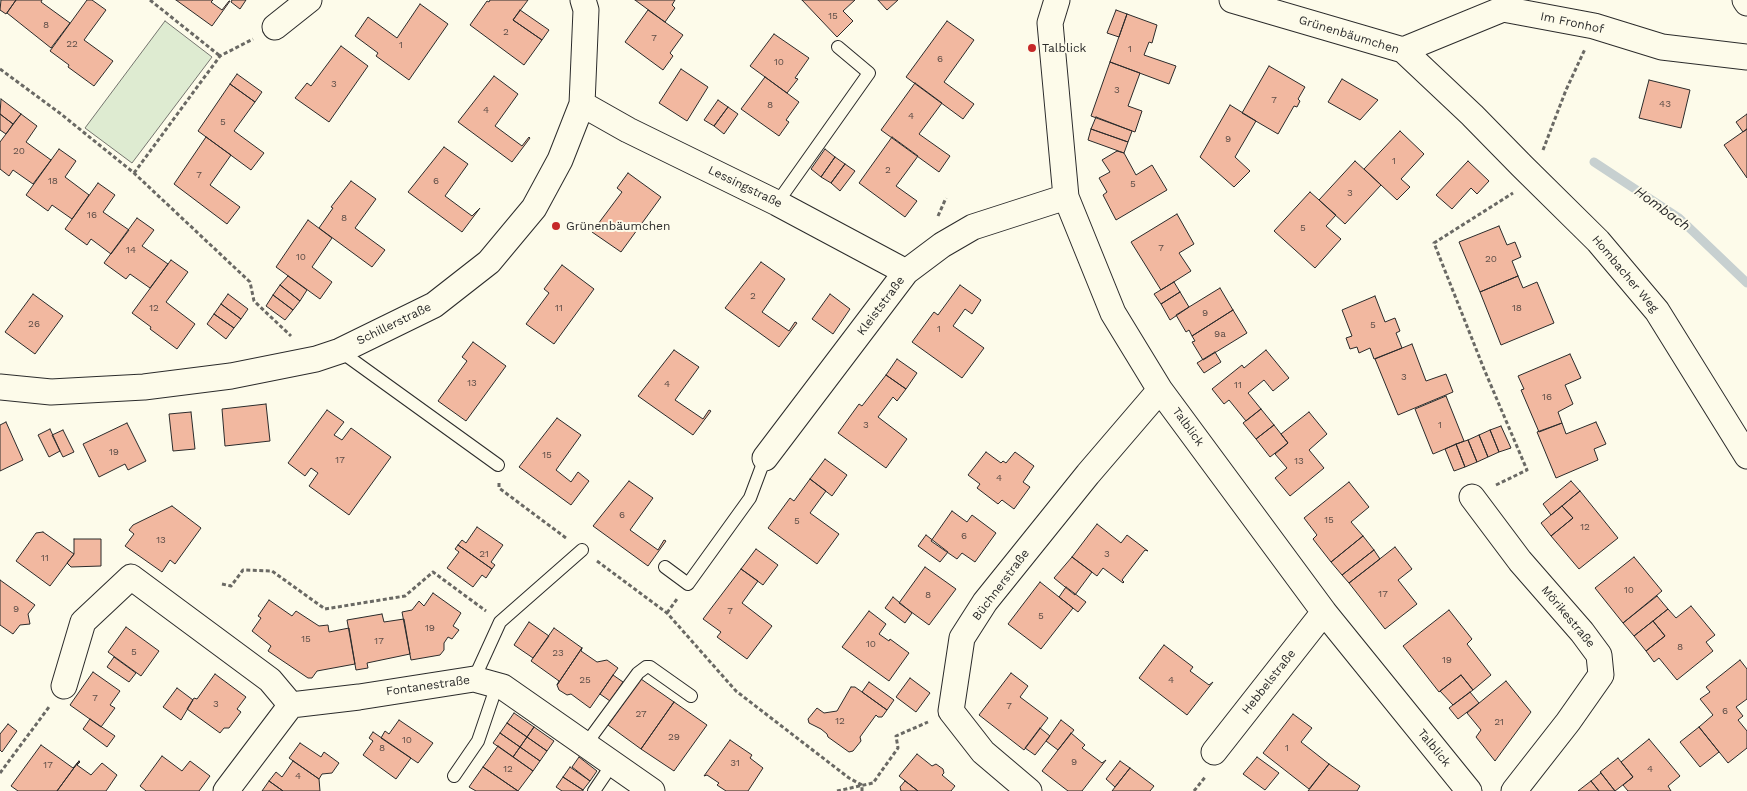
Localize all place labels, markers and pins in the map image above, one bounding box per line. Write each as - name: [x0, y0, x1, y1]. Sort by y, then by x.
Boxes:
- place label: Talblick: [1042, 41, 1086, 55]
- marker: Talblick: [1026, 42, 1038, 54]
- place label: Grünenbäumchen: [566, 219, 670, 233]
- marker: Grünenbäumchen: [550, 220, 562, 232]

